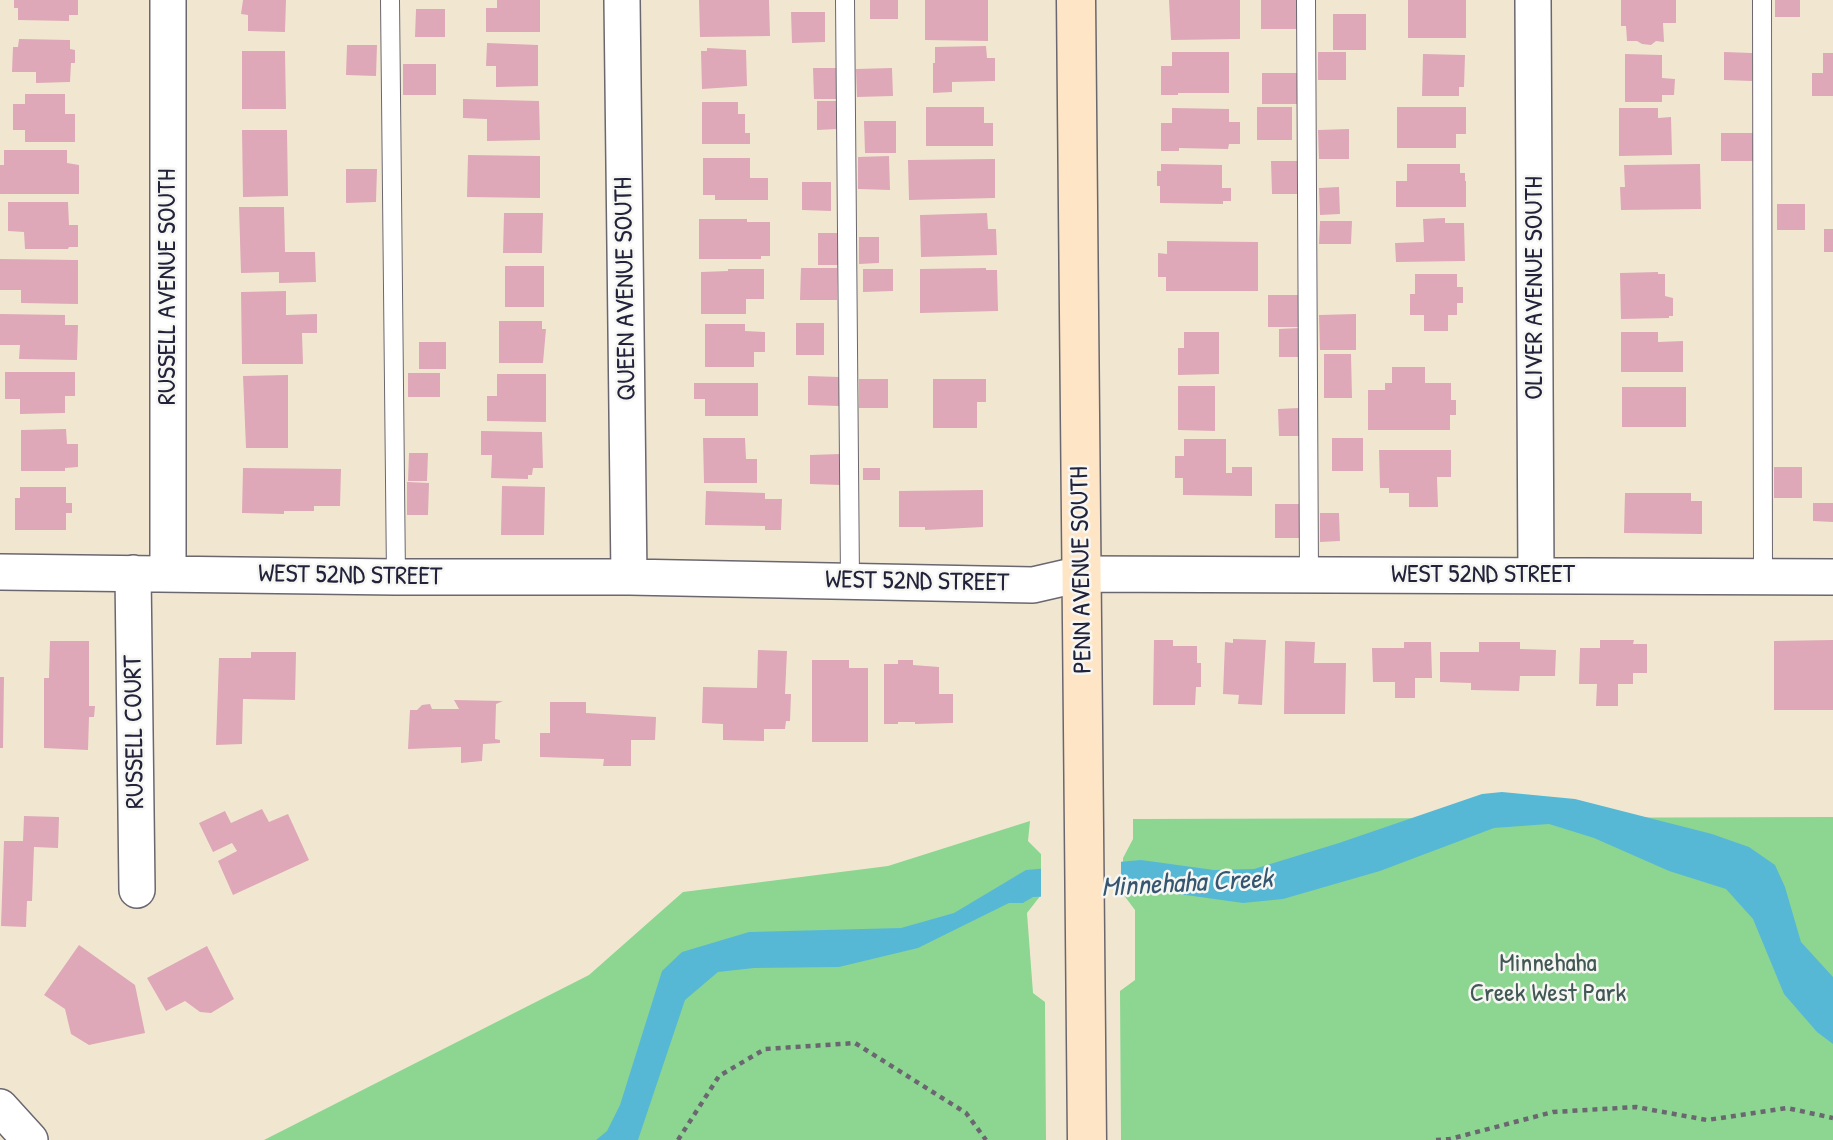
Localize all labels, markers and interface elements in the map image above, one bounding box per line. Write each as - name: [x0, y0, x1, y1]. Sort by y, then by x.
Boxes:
- street label: RUSSELL AVENUE SOUTH: [152, 169, 184, 405]
- street label: OLIVER AVENUE SOUTH: [1519, 176, 1551, 400]
- street label: QUEEN AVENUE SOUTH: [608, 177, 644, 401]
- street label: PENN AVENUE SOUTH: [1065, 466, 1099, 674]
- street label: WEST 52ND STREET: [258, 559, 442, 593]
- street label: WEST 52ND STREET: [1391, 559, 1575, 591]
- street label: WEST 52ND STREET: [825, 565, 1009, 599]
- street label: RUSSELL COURT: [118, 655, 152, 809]
- water label: Minnehaha Creek: [1101, 863, 1273, 905]
- park label: Minnehaha Creek West Park: [1470, 948, 1626, 1010]

